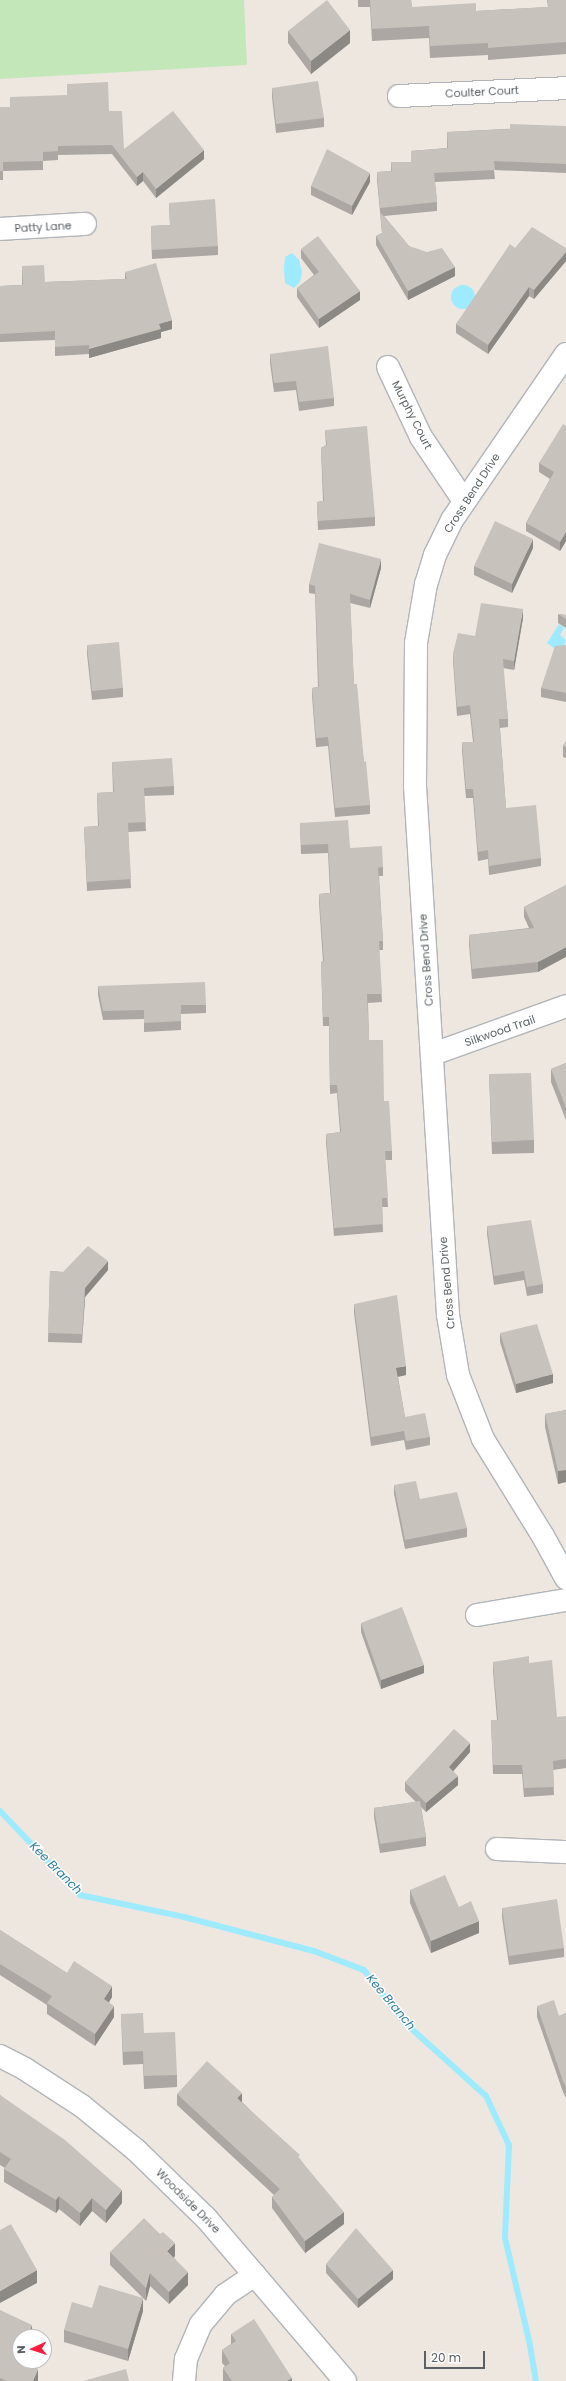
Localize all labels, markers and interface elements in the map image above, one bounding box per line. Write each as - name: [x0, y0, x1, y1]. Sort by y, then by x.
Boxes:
- street label: Coulter Court: [445, 83, 519, 101]
- street label: Patty Lane: [14, 219, 72, 235]
- street label: Murphy Court: [389, 379, 435, 451]
- street label: Cross Bend Drive: [441, 451, 503, 535]
- street label: Cross Bend Drive: [416, 913, 436, 1007]
- street label: Silkwood Trail: [463, 1013, 537, 1049]
- street label: Cross Bend Drive: [436, 1236, 458, 1330]
- water label: Kee Branch: [27, 1839, 85, 1897]
- water label: Kee Branch: [364, 1971, 418, 2033]
- street label: Woodside Drive: [153, 2166, 223, 2236]
- north arrow: [12, 2329, 52, 2369]
- scale bar: [426, 2343, 487, 2369]
- text: N: [13, 2345, 29, 2354]
- text: 20 m: [431, 2349, 461, 2366]

